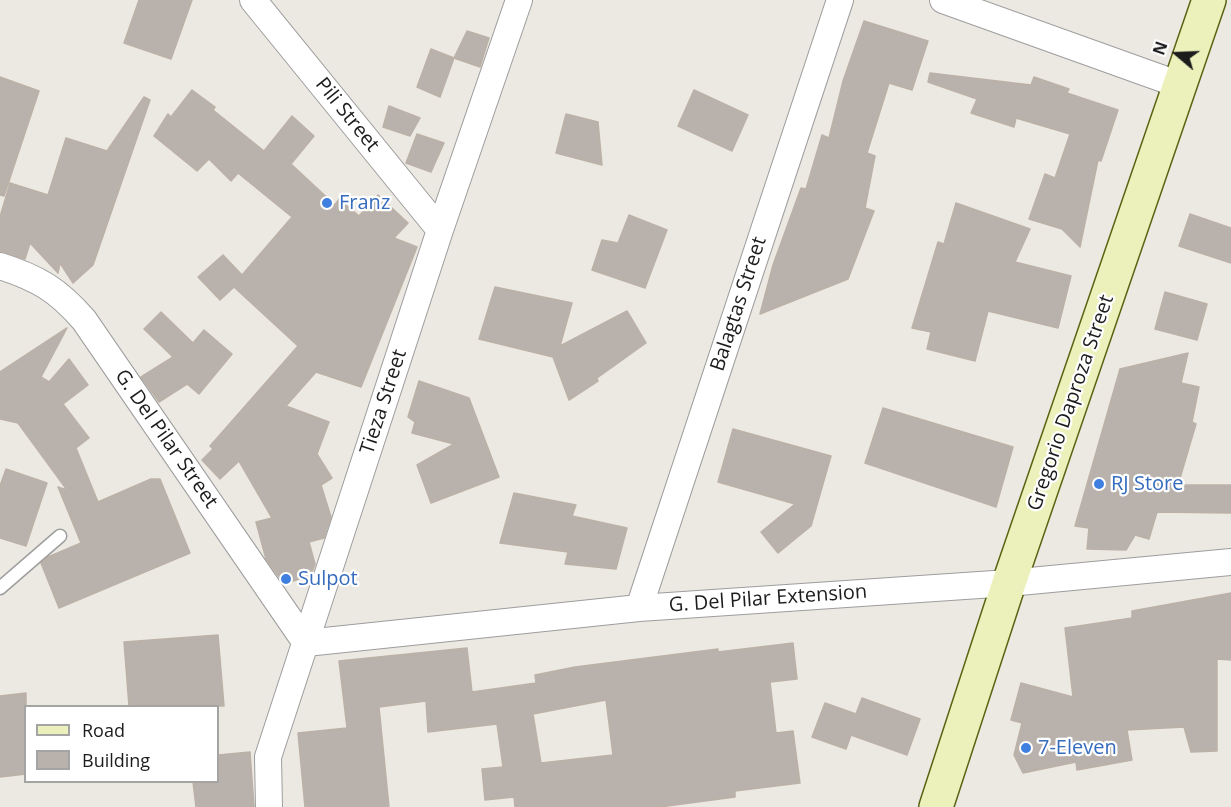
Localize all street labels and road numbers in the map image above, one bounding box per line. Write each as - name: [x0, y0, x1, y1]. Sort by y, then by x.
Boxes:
- street label: Pili Street: [310, 73, 384, 157]
- street label: Balagtas Street: [706, 234, 772, 374]
- street label: Gregorio Daproza Street: [1023, 292, 1119, 514]
- street label: Tieza Street: [356, 347, 412, 457]
- street label: G. Del Pilar Street: [109, 365, 223, 513]
- street label: G. Del Pilar Extension: [668, 580, 868, 618]

